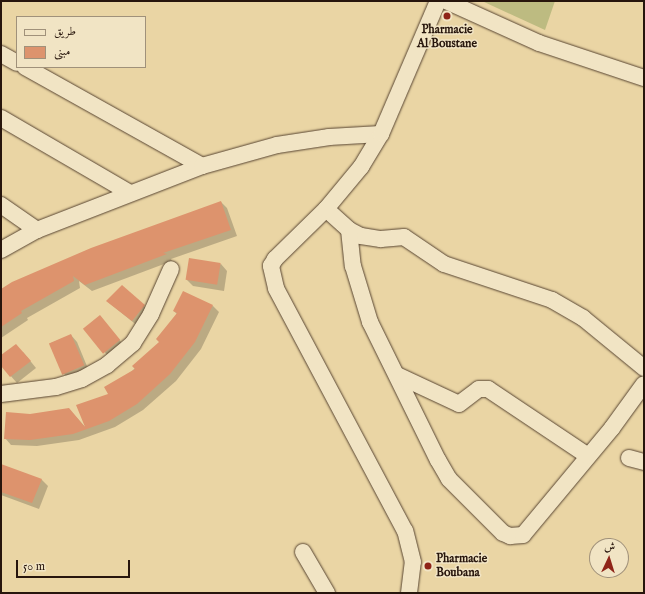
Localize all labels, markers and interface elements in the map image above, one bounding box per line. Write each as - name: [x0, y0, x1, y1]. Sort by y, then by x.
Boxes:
- marker: Pharmacie Al Boustane: [442, 11, 452, 21]
- legend: [16, 16, 146, 68]
- place label: Pharmacie Al Boustane: [417, 23, 477, 51]
- text: طريق: [54, 24, 76, 39]
- text: مبنى: [54, 44, 70, 59]
- north arrow: [589, 538, 629, 578]
- text: ش: [604, 540, 616, 554]
- scale bar: [18, 552, 132, 578]
- place label: Pharmacie Boubana: [436, 552, 487, 580]
- text: 50 m: [23, 559, 45, 574]
- marker: Pharmacie Boubana: [423, 561, 433, 571]

